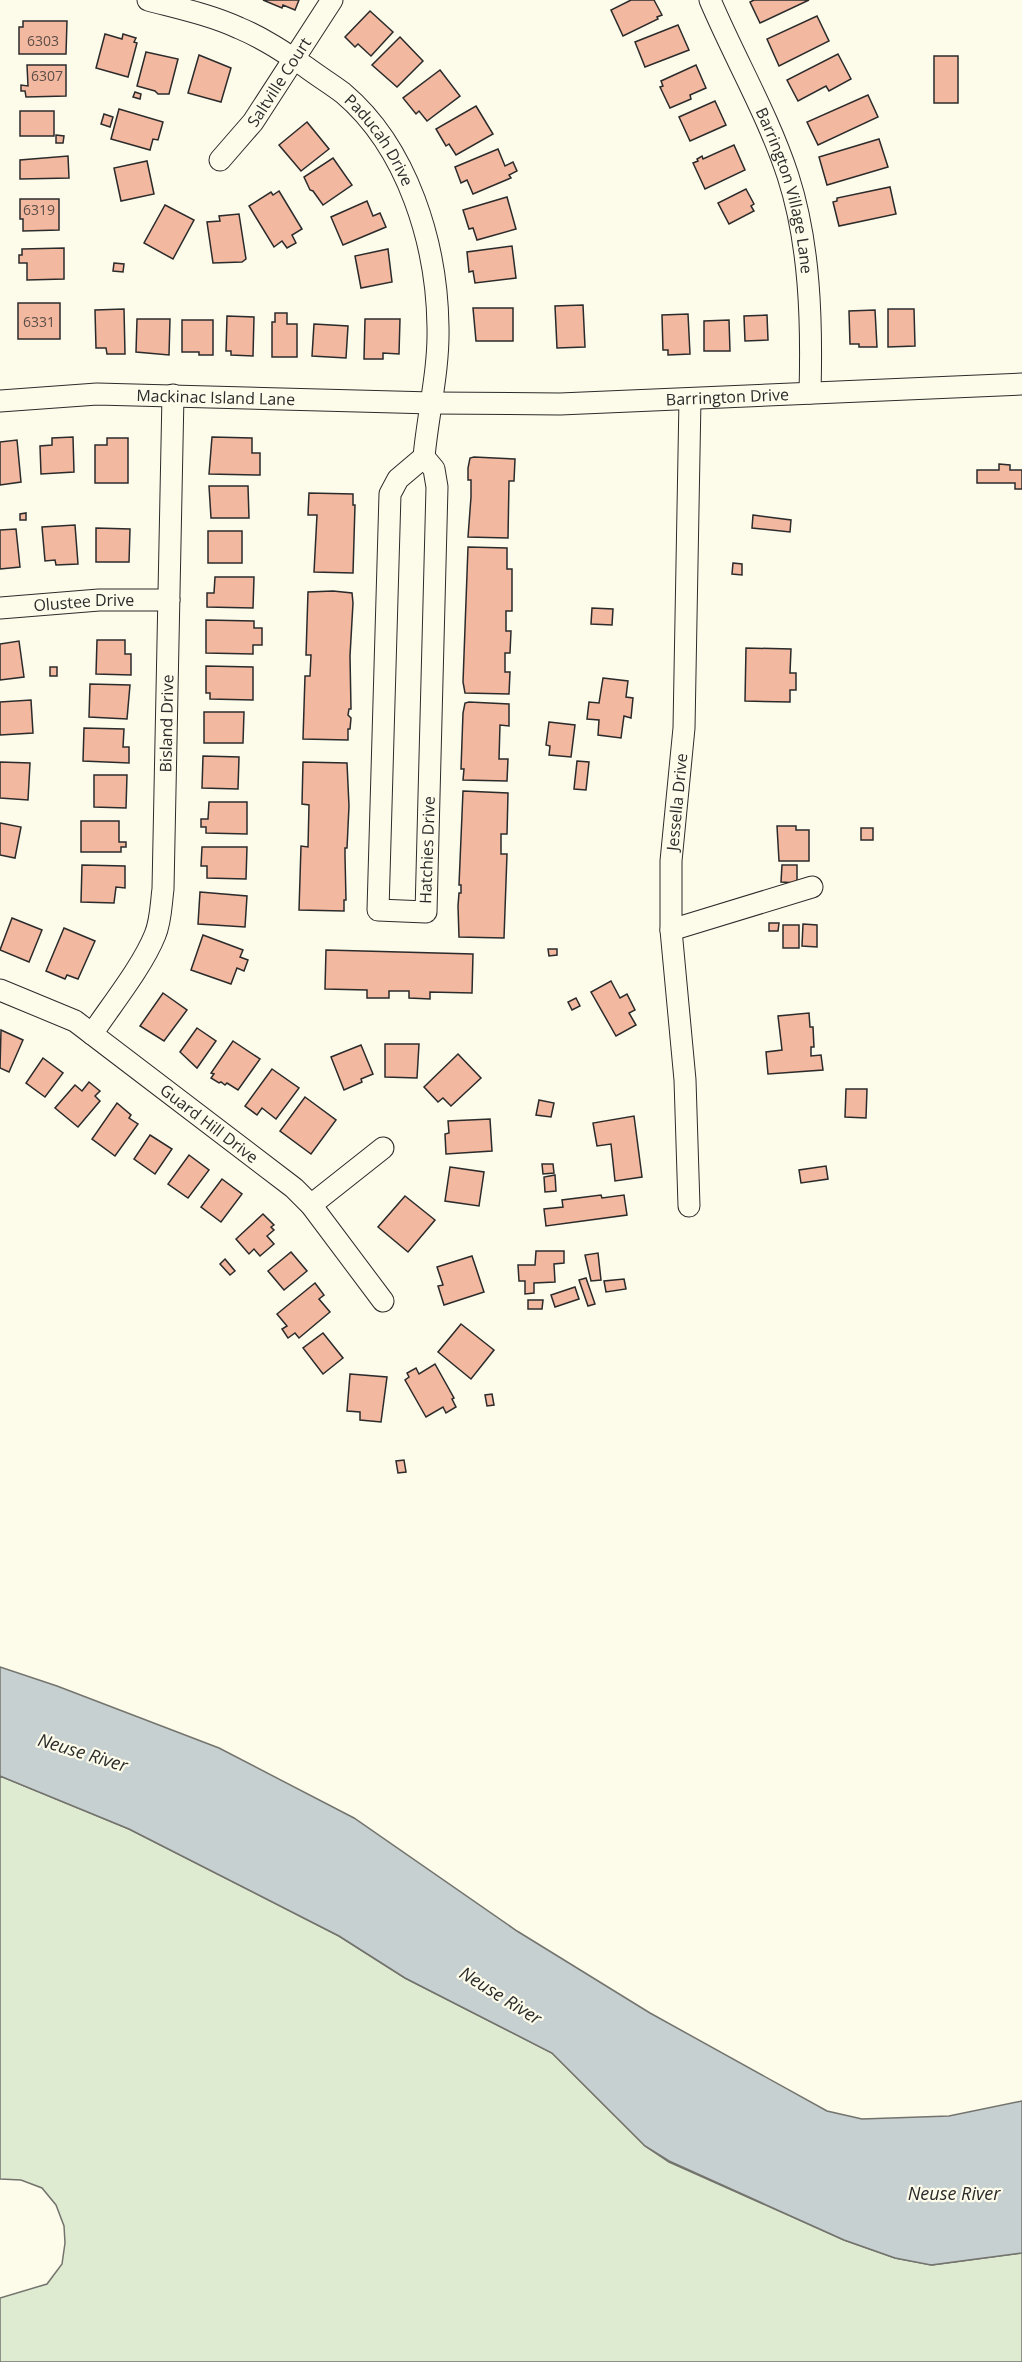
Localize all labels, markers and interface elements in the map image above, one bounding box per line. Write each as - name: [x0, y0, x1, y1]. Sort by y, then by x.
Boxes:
- house number: 6303: [27, 31, 59, 50]
- street label: Saltville Court: [242, 33, 316, 131]
- house number: 6307: [31, 66, 63, 85]
- street label: Paducah Drive: [340, 89, 419, 189]
- street label: Barrington Village Lane: [751, 104, 818, 275]
- house number: 6319: [23, 200, 55, 219]
- house number: 6331: [23, 312, 55, 331]
- street label: Barrington Drive: [665, 383, 790, 410]
- street label: Mackinac Island Lane: [136, 384, 295, 410]
- street label: Olustee Drive: [33, 589, 134, 616]
- street label: Bisland Drive: [154, 674, 178, 773]
- street label: Jessella Drive: [661, 752, 692, 854]
- street label: Hatchies Drive: [414, 796, 440, 904]
- street label: Guard Hill Drive: [156, 1079, 263, 1168]
- water label: Neuse River: [35, 1727, 132, 1777]
- water label: Neuse River: [455, 1960, 547, 2030]
- water label: Neuse River: [908, 2181, 1001, 2205]

